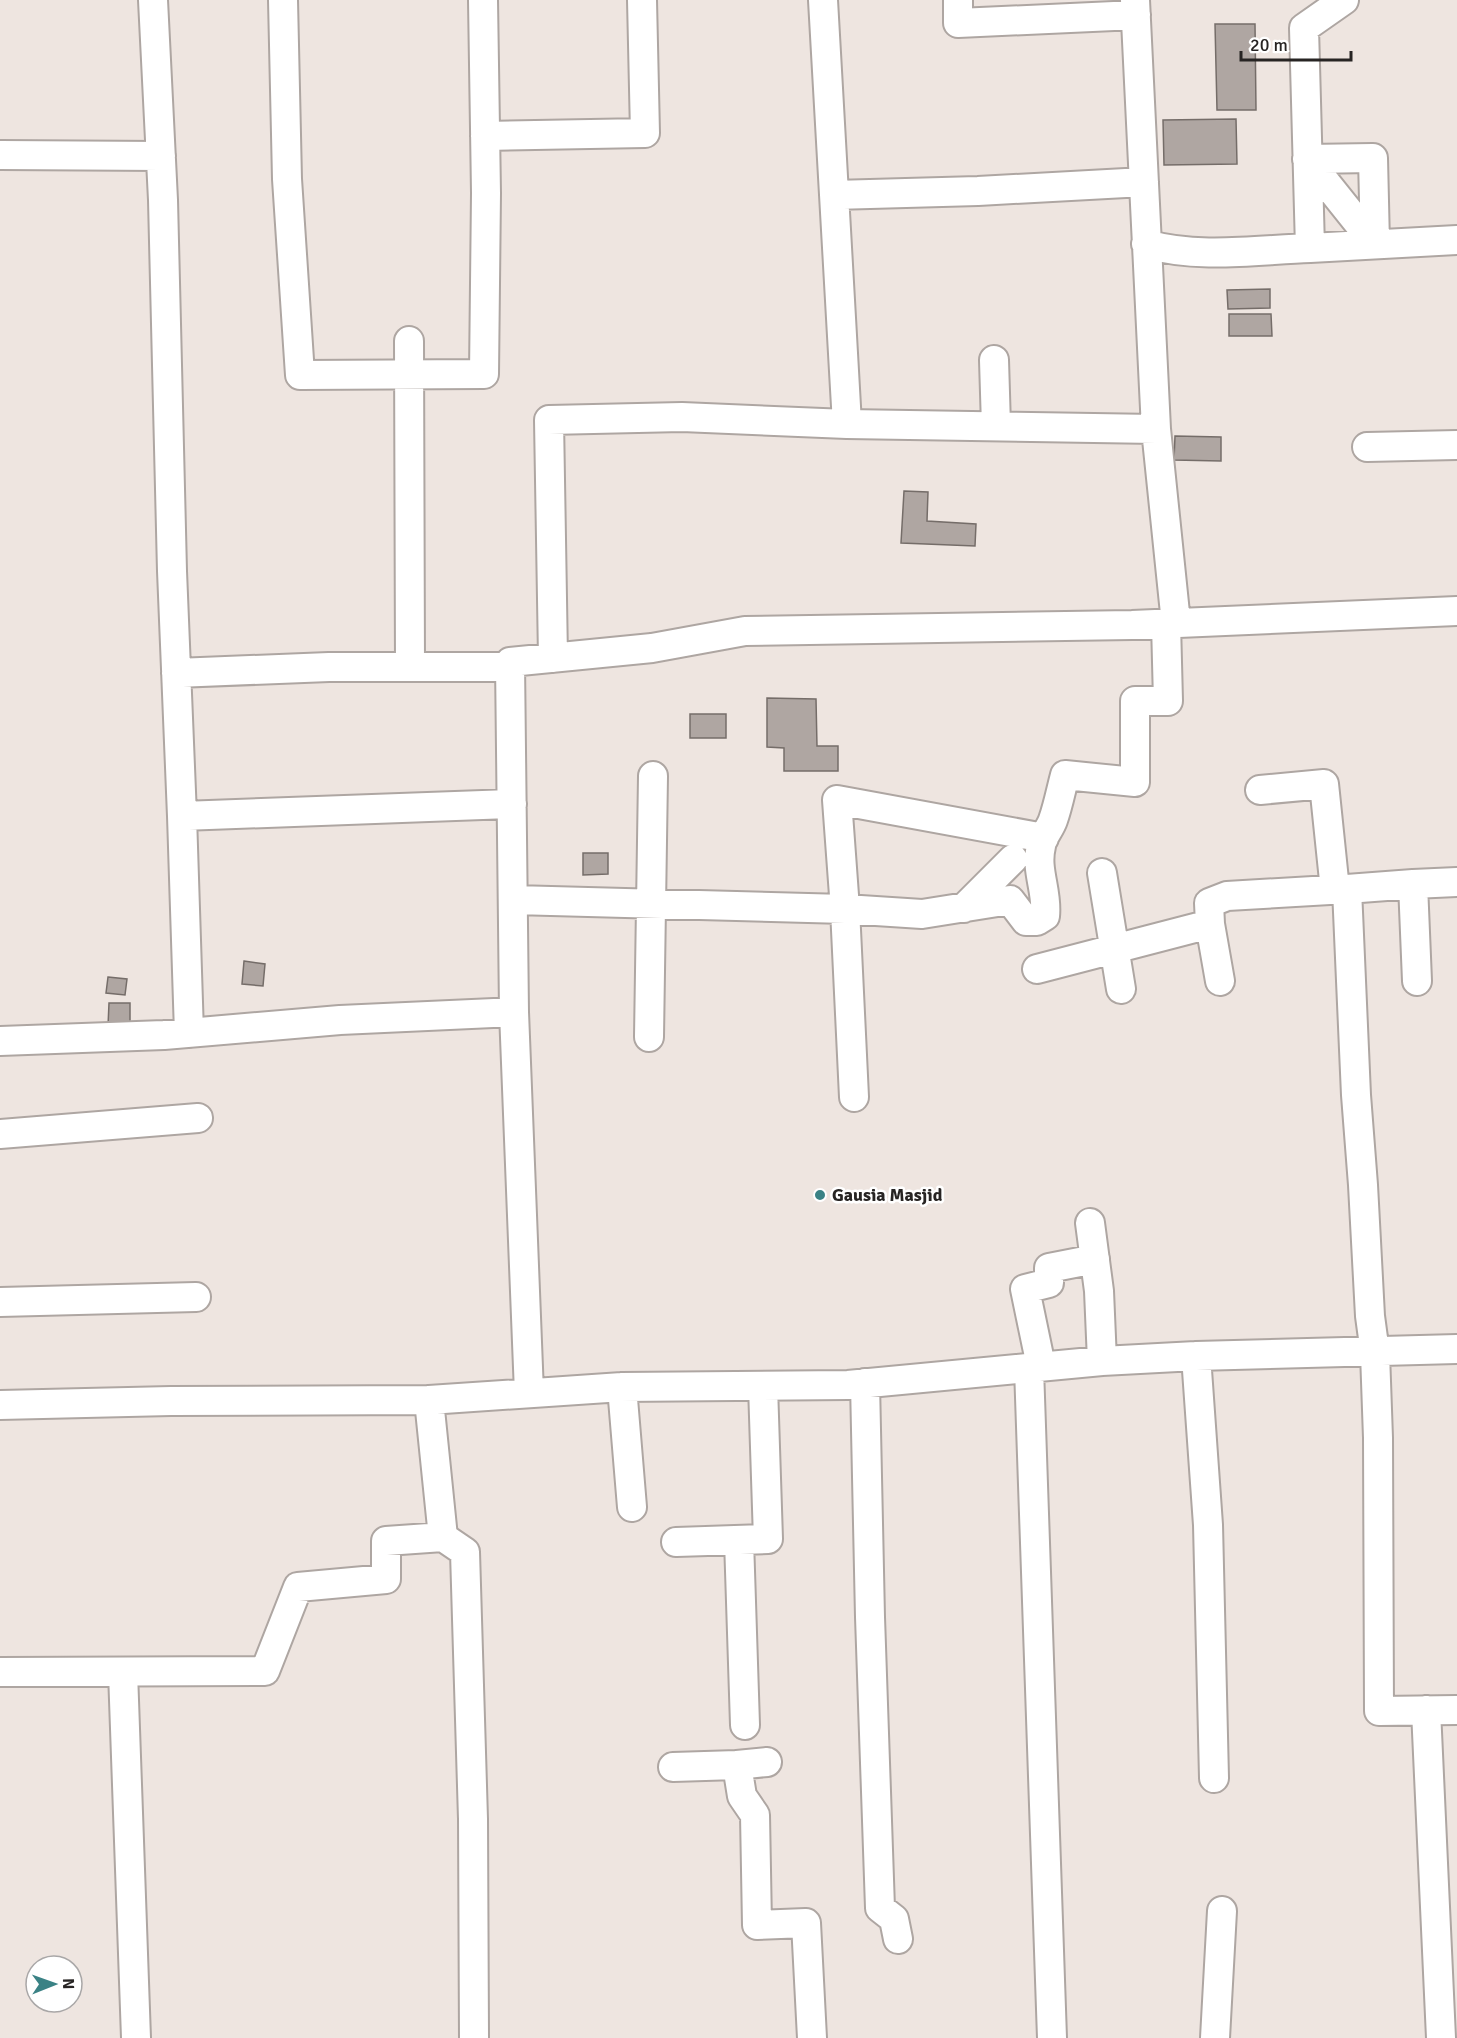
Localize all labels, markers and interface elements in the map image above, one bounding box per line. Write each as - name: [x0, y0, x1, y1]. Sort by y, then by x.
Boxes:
- scale bar: [1241, 24, 1350, 62]
- text: 20 m: [1250, 34, 1288, 56]
- place label: Gausia Masjid: [832, 1184, 943, 1206]
- marker: Gausia Masjid: [813, 1188, 827, 1202]
- north arrow: [24, 1954, 84, 2014]
- text: N: [58, 1978, 78, 1989]

